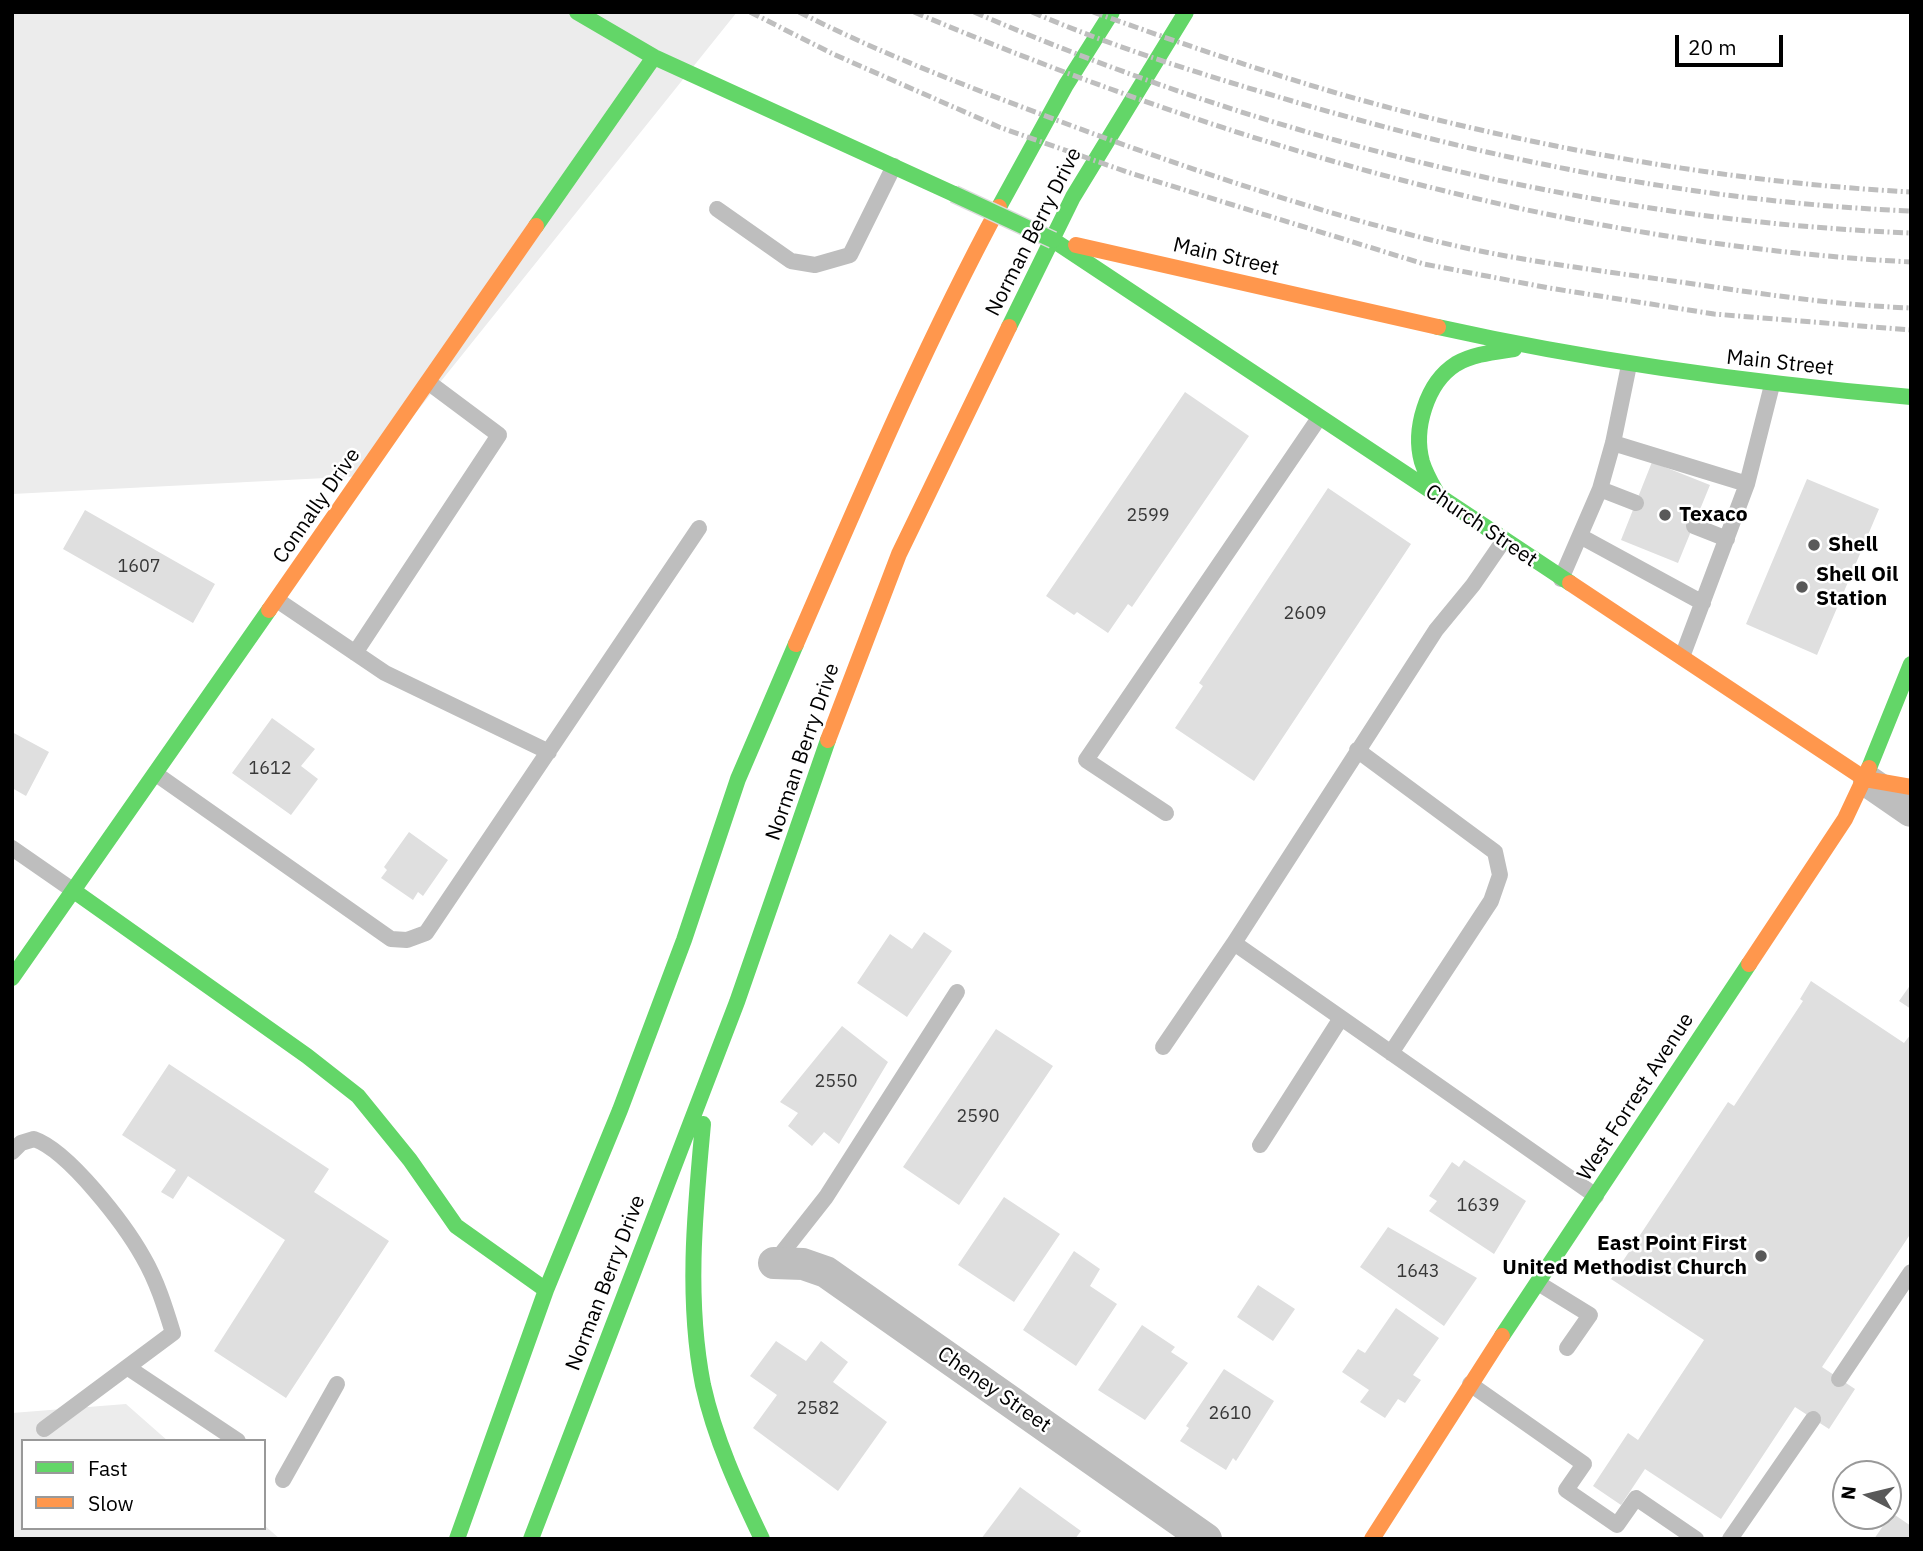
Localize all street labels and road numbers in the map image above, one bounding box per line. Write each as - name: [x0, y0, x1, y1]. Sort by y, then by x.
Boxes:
- street label: Norman Berry Drive: [981, 144, 1087, 320]
- street label: Main Street: [1171, 233, 1281, 281]
- street label: Main Street: [1725, 345, 1835, 381]
- street label: Connally Drive: [268, 443, 366, 569]
- street label: Church Street: [1420, 479, 1542, 573]
- street label: Norman Berry Drive: [761, 660, 845, 844]
- street label: West Forrest Avenue: [1572, 1009, 1700, 1185]
- street label: Norman Berry Drive: [561, 1192, 651, 1374]
- street label: Cheney Street: [932, 1342, 1056, 1438]

